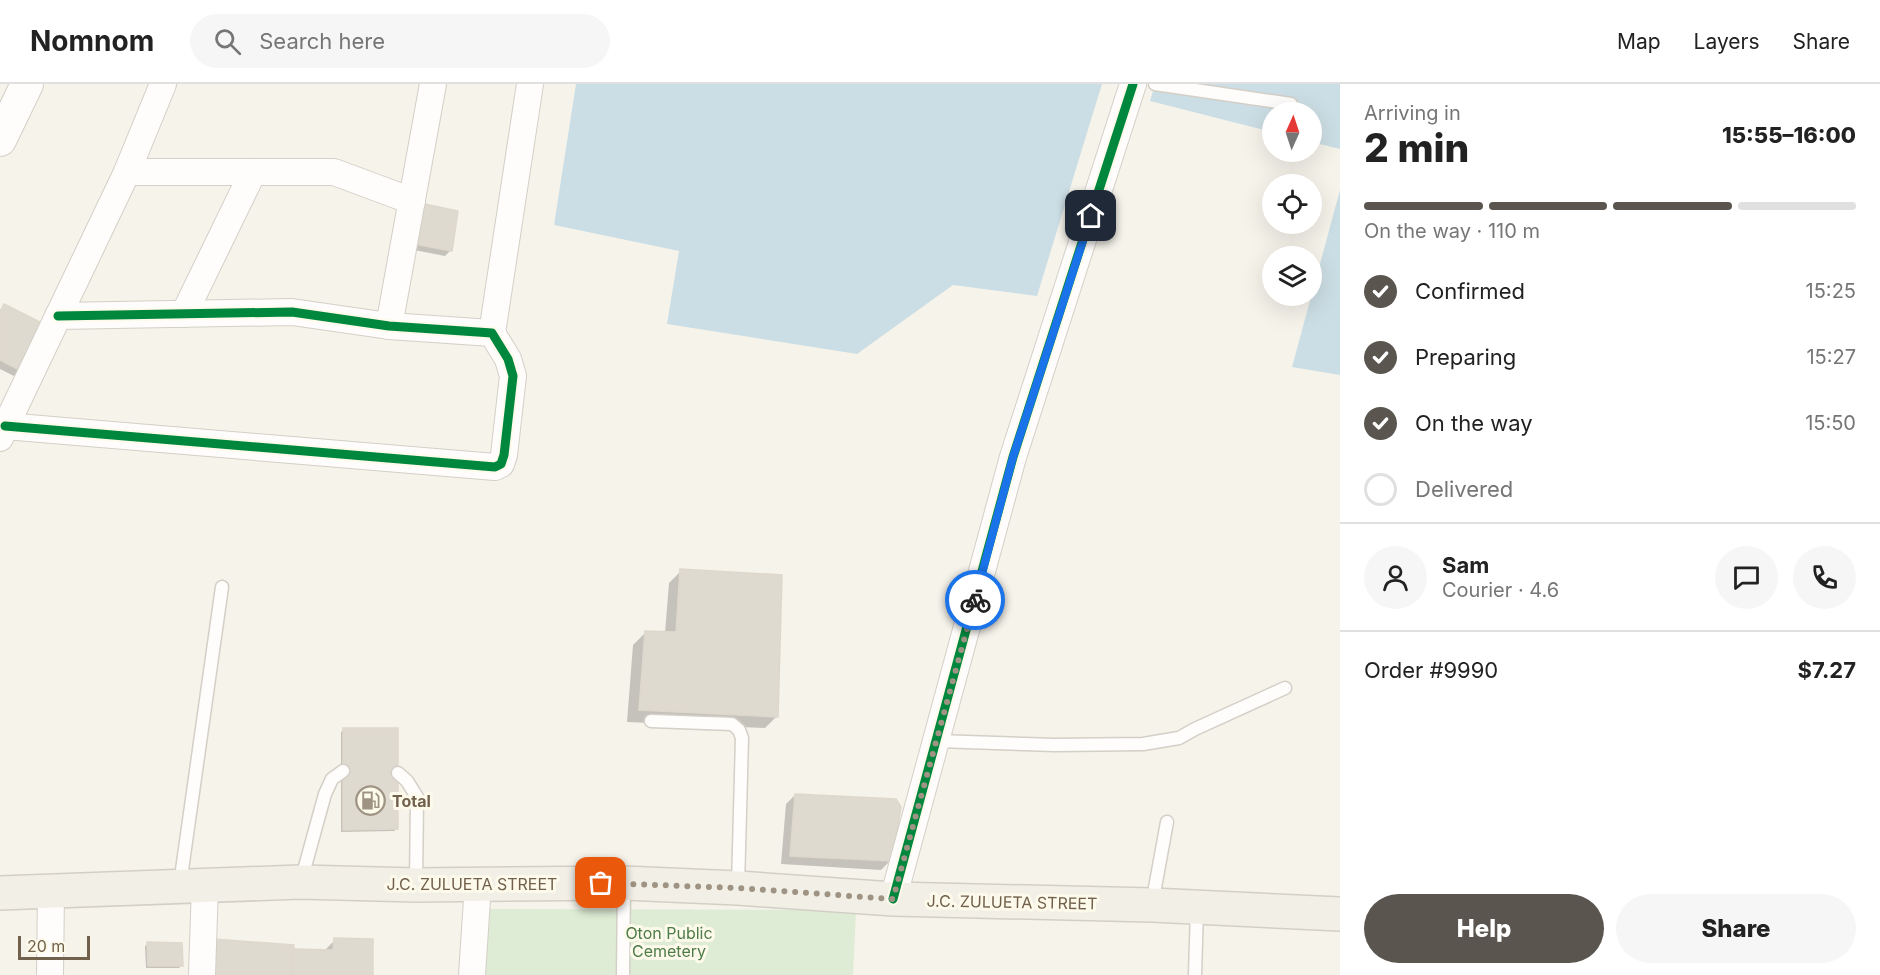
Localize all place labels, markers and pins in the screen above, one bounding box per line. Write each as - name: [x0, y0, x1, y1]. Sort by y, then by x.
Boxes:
- pin: [1065, 190, 1116, 241]
- fuel station icon: Total: [355, 785, 387, 817]
- place label: Total: [392, 791, 431, 811]
- pin: [575, 857, 626, 908]

